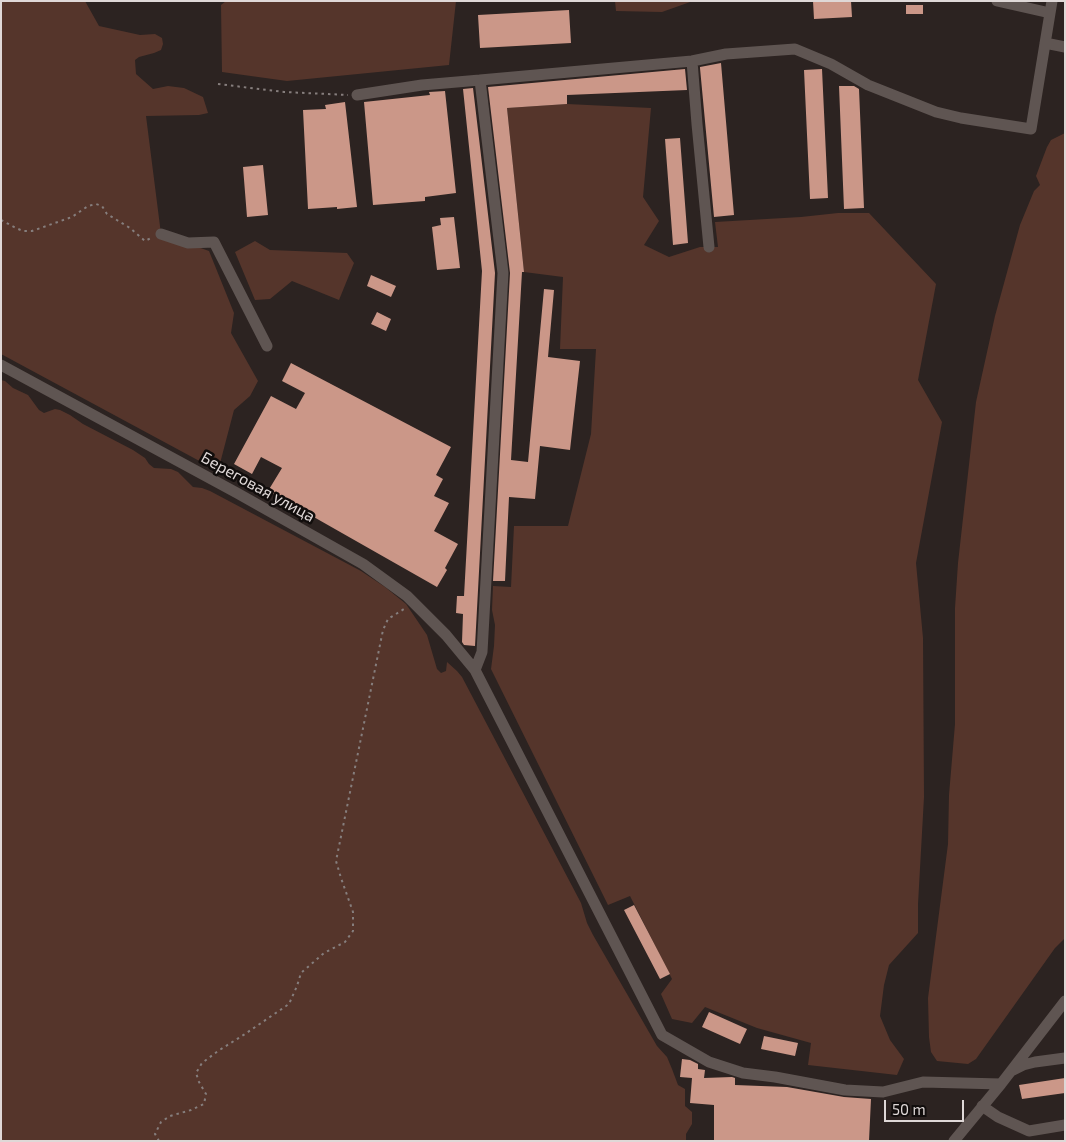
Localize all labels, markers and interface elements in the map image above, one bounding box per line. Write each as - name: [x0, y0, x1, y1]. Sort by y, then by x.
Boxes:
- street label: Береговая улица: [198, 448, 318, 526]
- scale bar: [886, 1090, 966, 1122]
- text: 50 m: [892, 1100, 926, 1118]

